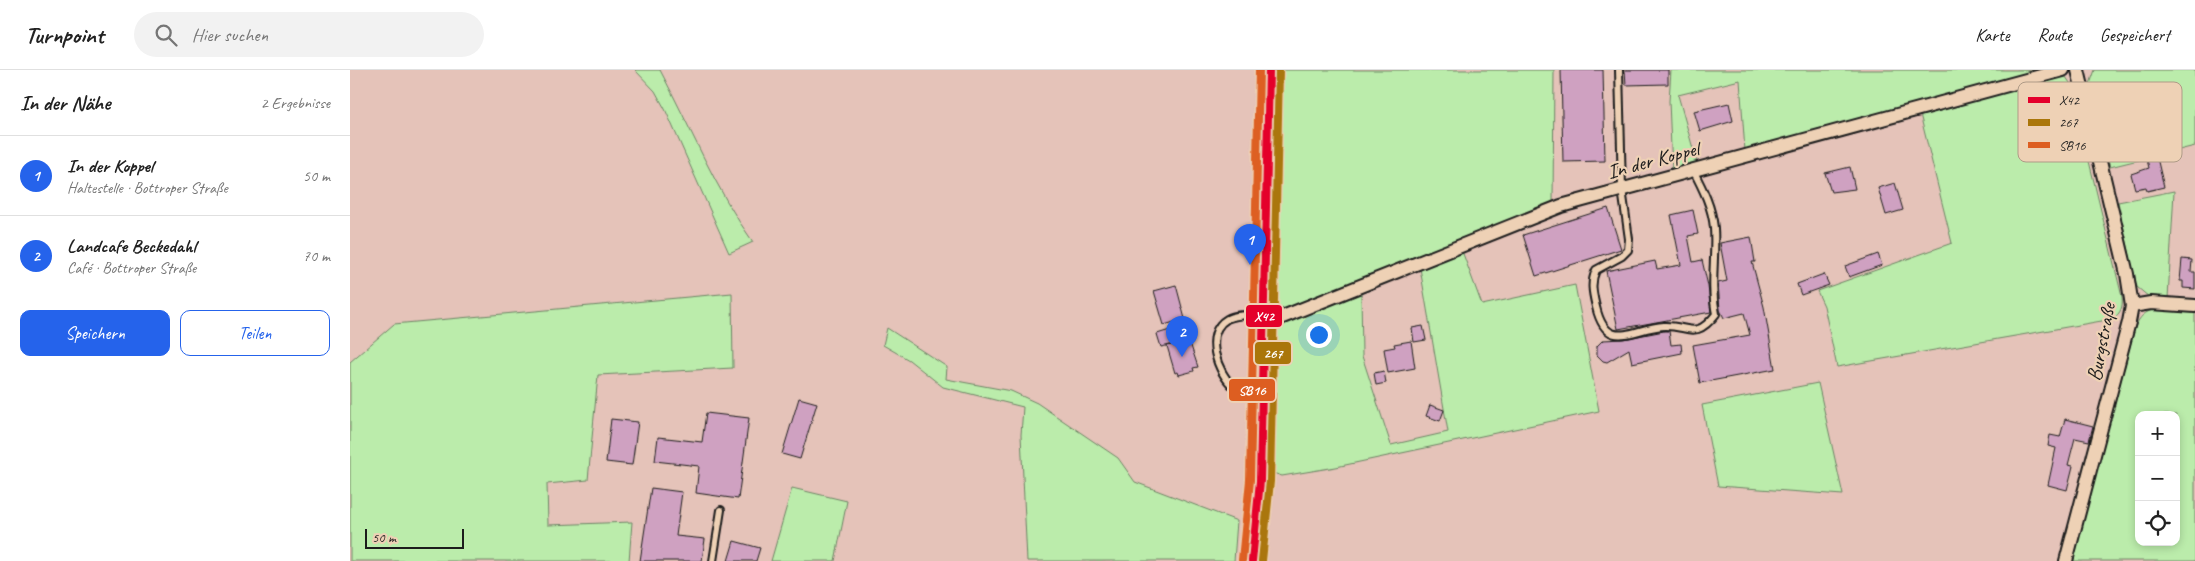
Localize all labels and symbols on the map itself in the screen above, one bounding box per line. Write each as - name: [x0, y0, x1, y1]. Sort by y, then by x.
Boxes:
- legend: [2018, 82, 2182, 162]
- text: X42: [2059, 92, 2081, 109]
- text: 267: [2059, 114, 2079, 131]
- street label: In der Koppel: [1604, 134, 1705, 185]
- text: SB16: [2059, 137, 2086, 154]
- pin: 1: [1234, 224, 1266, 265]
- street label: Burgstraße: [2081, 299, 2122, 383]
- line badge: X42: [1245, 304, 1283, 328]
- text: X42: [1254, 308, 1276, 325]
- pin: 2: [1166, 316, 1198, 357]
- your location: [1306, 322, 1332, 348]
- line badge: 267: [1254, 341, 1292, 365]
- text: 267: [1263, 345, 1284, 362]
- line badge: SB16: [1228, 378, 1276, 402]
- text: SB16: [1238, 382, 1267, 399]
- scale bar: [365, 526, 464, 549]

